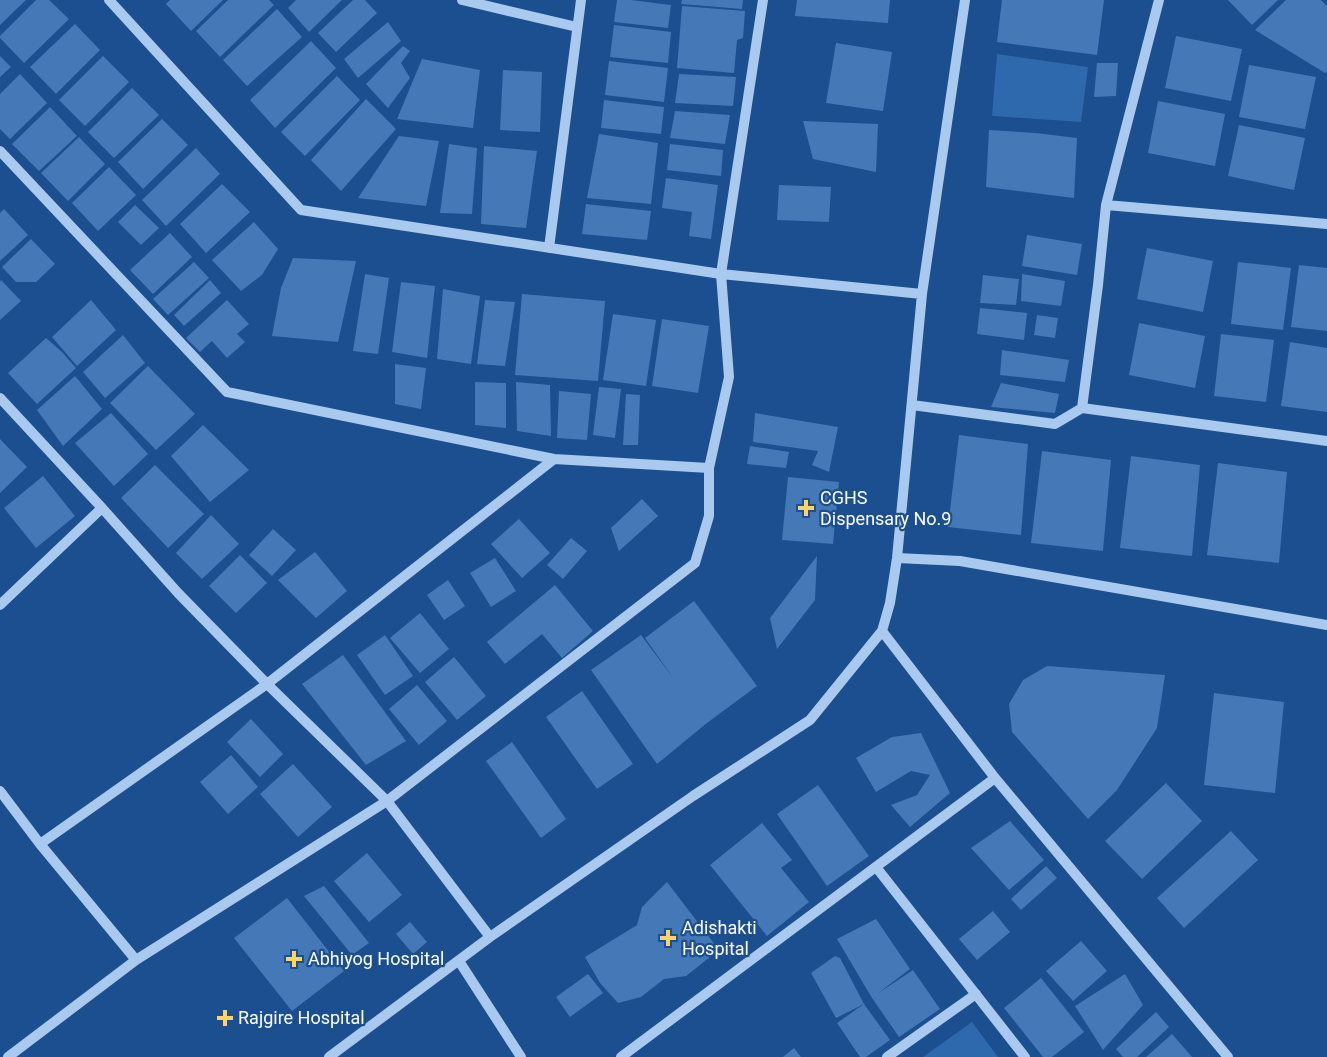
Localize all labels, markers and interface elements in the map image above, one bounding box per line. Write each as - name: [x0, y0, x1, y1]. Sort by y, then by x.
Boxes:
- place label: CGHS Dispensary No.9: [820, 487, 951, 529]
- marker: CGHS Dispensary No.9: [797, 499, 815, 517]
- place label: Adishakti Hospital: [682, 917, 757, 959]
- marker: Adishakti Hospital: [659, 929, 677, 947]
- place label: Abhiyog Hospital: [308, 948, 444, 969]
- marker: Abhiyog Hospital: [285, 950, 303, 968]
- place label: Rajgire Hospital: [238, 1007, 365, 1028]
- marker: Rajgire Hospital: [216, 1009, 234, 1027]

